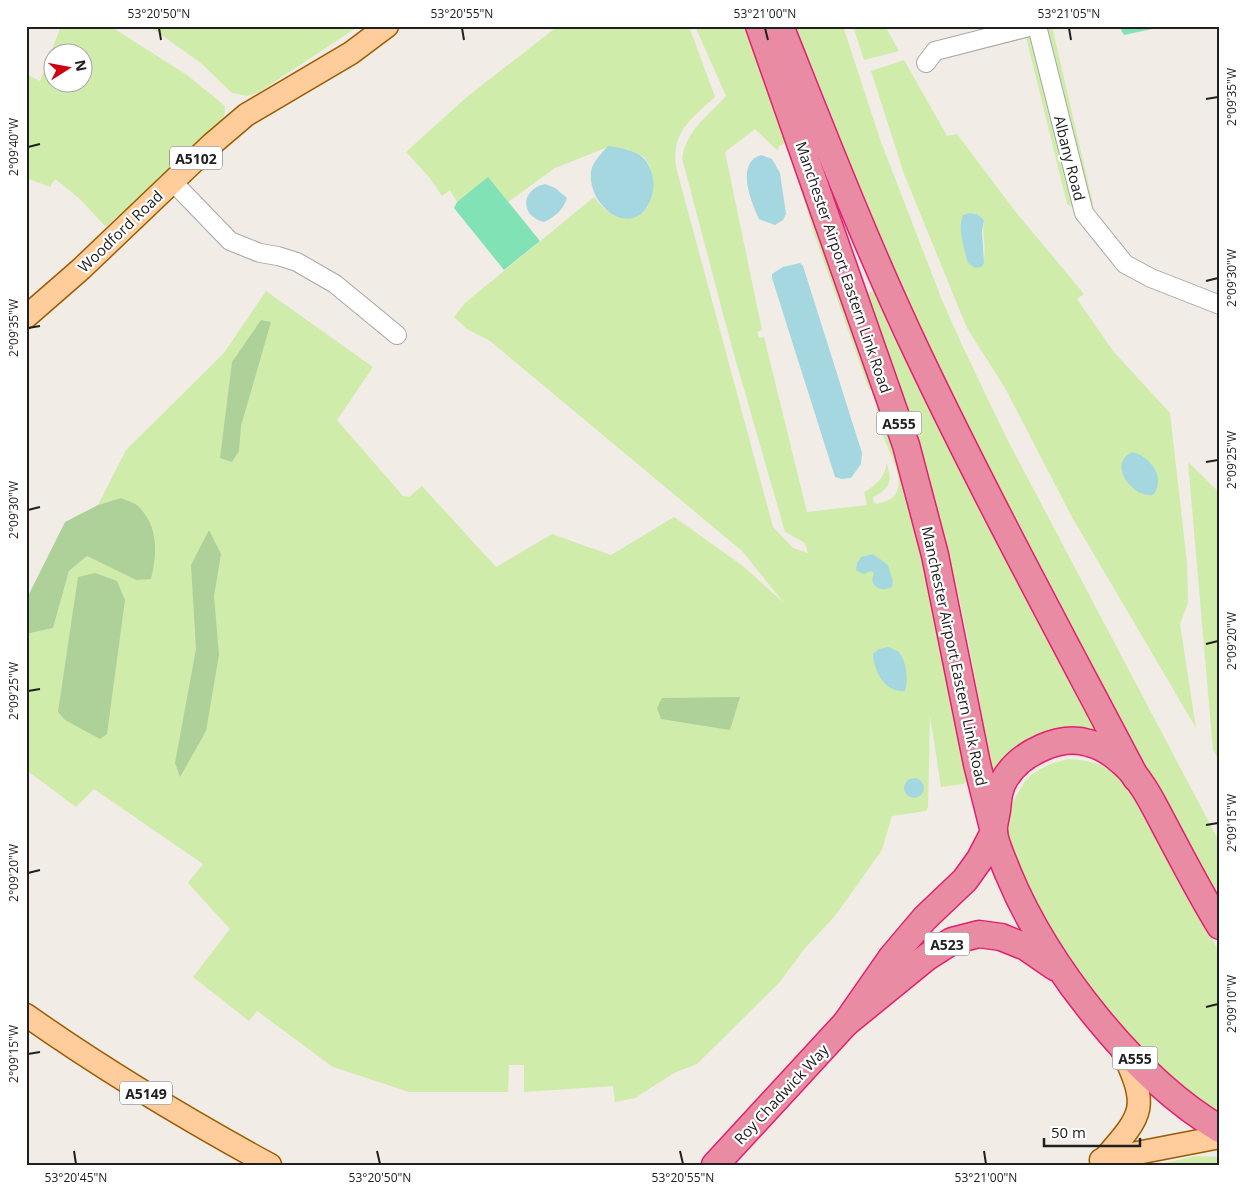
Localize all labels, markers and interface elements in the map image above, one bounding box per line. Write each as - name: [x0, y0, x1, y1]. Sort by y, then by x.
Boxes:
- text: 53°20'50"N: [128, 5, 190, 22]
- text: 53°20'55"N: [431, 5, 493, 22]
- text: 53°21'00"N: [734, 5, 796, 22]
- text: 53°21'05"N: [1038, 5, 1100, 22]
- north arrow: [42, 42, 92, 92]
- text: N: [71, 58, 92, 73]
- text: 2°09'35"W: [1223, 68, 1240, 126]
- street label: Albany Road: [1050, 113, 1090, 203]
- text: 2°09'40"W: [5, 118, 22, 176]
- street label: Manchester Airport Eastern Link Road: [791, 138, 897, 396]
- road number: A5102: [170, 146, 222, 170]
- street label: Woodford Road: [73, 186, 167, 276]
- text: 2°09'30"W: [1223, 249, 1240, 307]
- text: 2°09'35"W: [5, 299, 22, 357]
- road number: A555: [876, 412, 922, 434]
- text: 2°09'25"W: [1223, 431, 1240, 489]
- text: 2°09'30"W: [5, 481, 22, 539]
- street label: Manchester Airport Eastern Link Road: [918, 524, 992, 788]
- text: 2°09'20"W: [1223, 612, 1240, 670]
- text: 2°09'25"W: [5, 662, 22, 720]
- text: 2°09'15"W: [1223, 794, 1240, 852]
- text: 2°09'20"W: [5, 844, 22, 902]
- road number: A523: [924, 932, 970, 956]
- text: 2°09'10"W: [1223, 975, 1240, 1033]
- text: 2°09'15"W: [5, 1025, 22, 1083]
- street label: Roy Chadwick Way: [729, 1039, 833, 1148]
- road number: A555: [1112, 1046, 1158, 1070]
- road number: A5149: [120, 1082, 172, 1104]
- scale bar: [1044, 1116, 1140, 1148]
- text: 50 m: [1051, 1122, 1086, 1142]
- text: 53°20'45"N: [45, 1169, 107, 1186]
- text: 53°20'50"N: [349, 1169, 411, 1186]
- text: 53°20'55"N: [652, 1169, 714, 1186]
- text: 53°21'00"N: [955, 1169, 1017, 1186]

